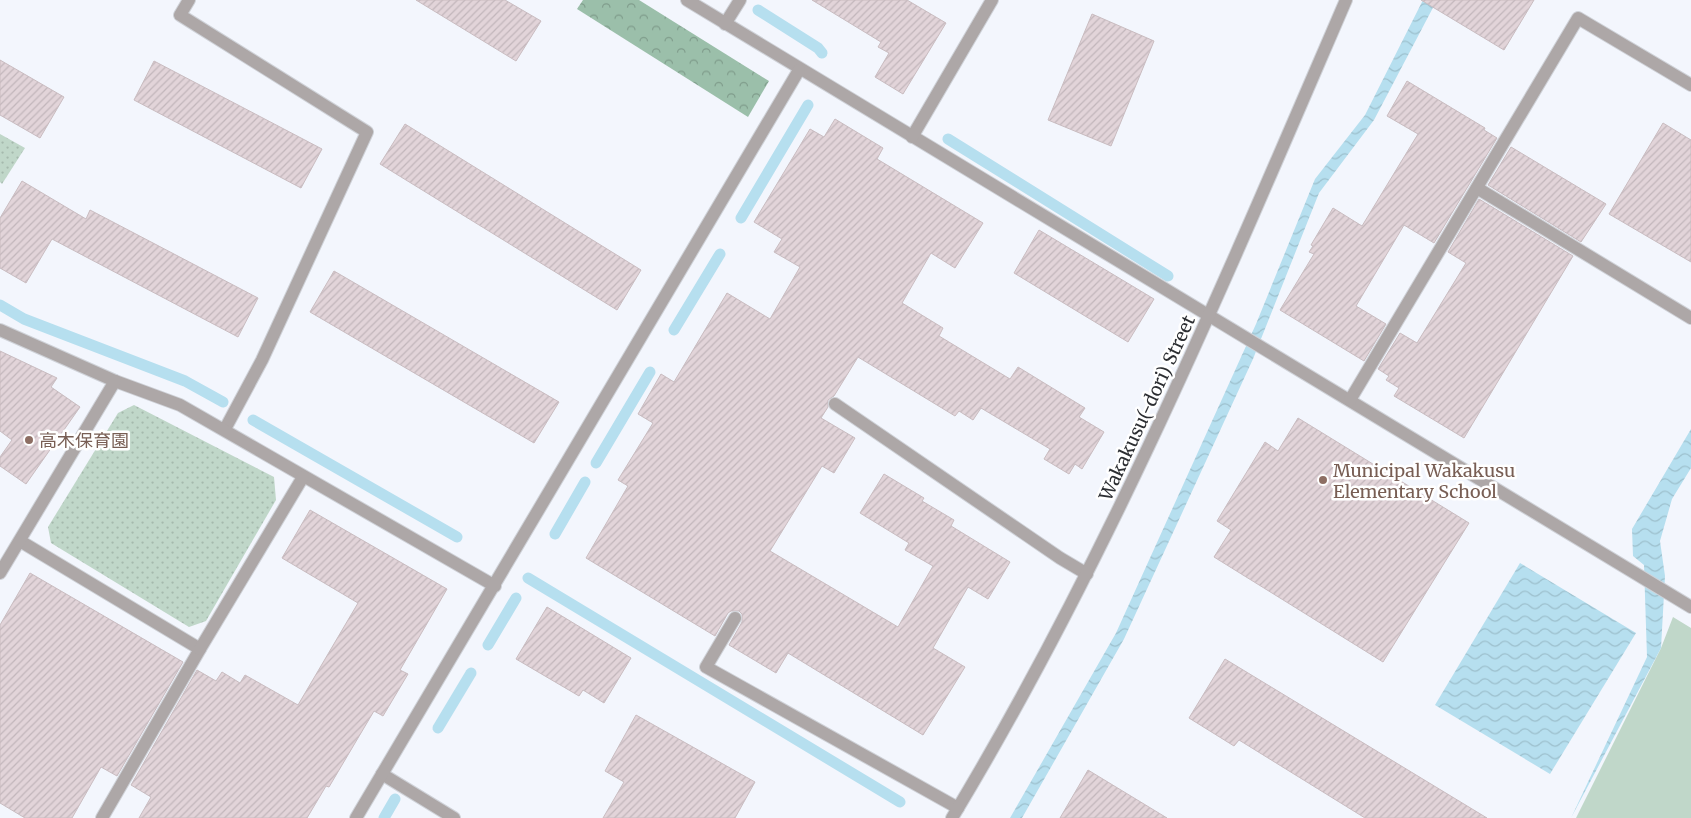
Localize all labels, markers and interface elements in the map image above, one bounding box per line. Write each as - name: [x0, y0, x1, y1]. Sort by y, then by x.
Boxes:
- street label: Wakakusu(-dori) Street: [1093, 312, 1200, 505]
- place label: 高木保育園: [39, 429, 129, 452]
- marker: 高木保育園: [23, 434, 35, 446]
- place label: Municipal Wakakusu Elementary School: [1333, 459, 1515, 503]
- marker: Municipal Wakakusu Elementary School: [1317, 474, 1329, 486]

